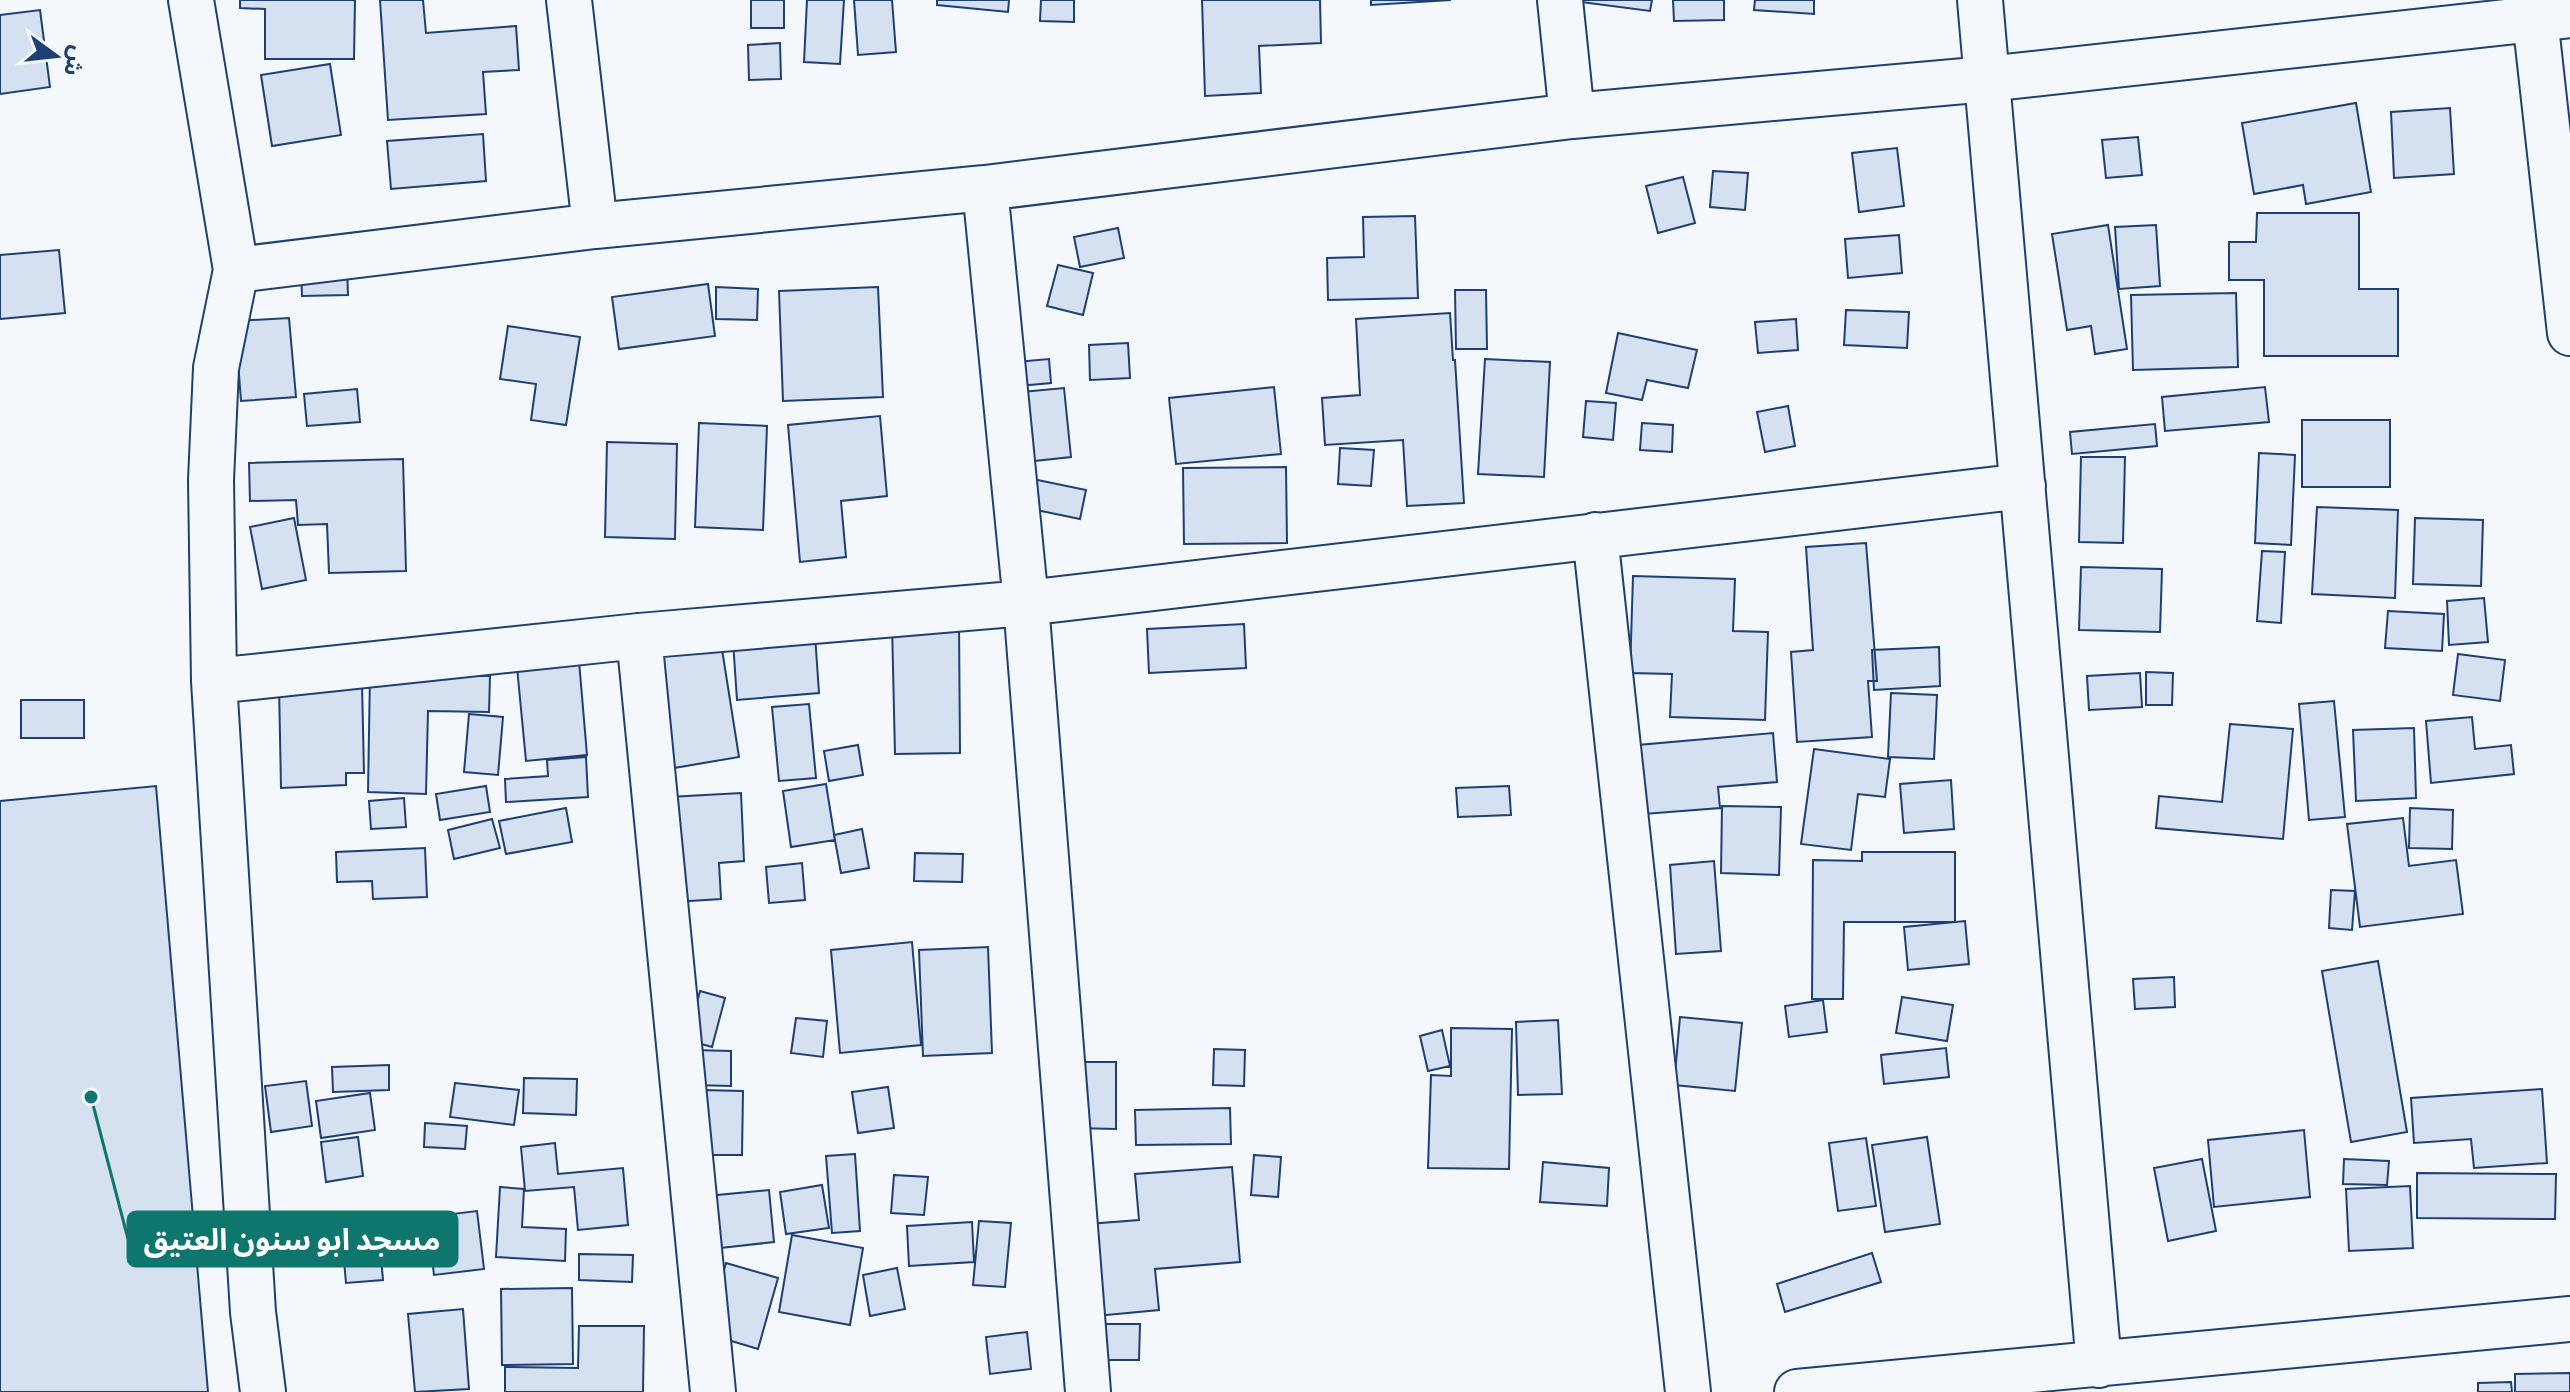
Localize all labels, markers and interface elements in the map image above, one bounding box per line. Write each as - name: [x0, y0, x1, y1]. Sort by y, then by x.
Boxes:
- north arrow: [16, 16, 96, 96]
- text: ش: [58, 43, 92, 79]
- callout: مسجد ابو سنون العتيق: [128, 1212, 457, 1266]
- text: مسجد ابو سنون العتيق: [144, 1222, 440, 1258]

